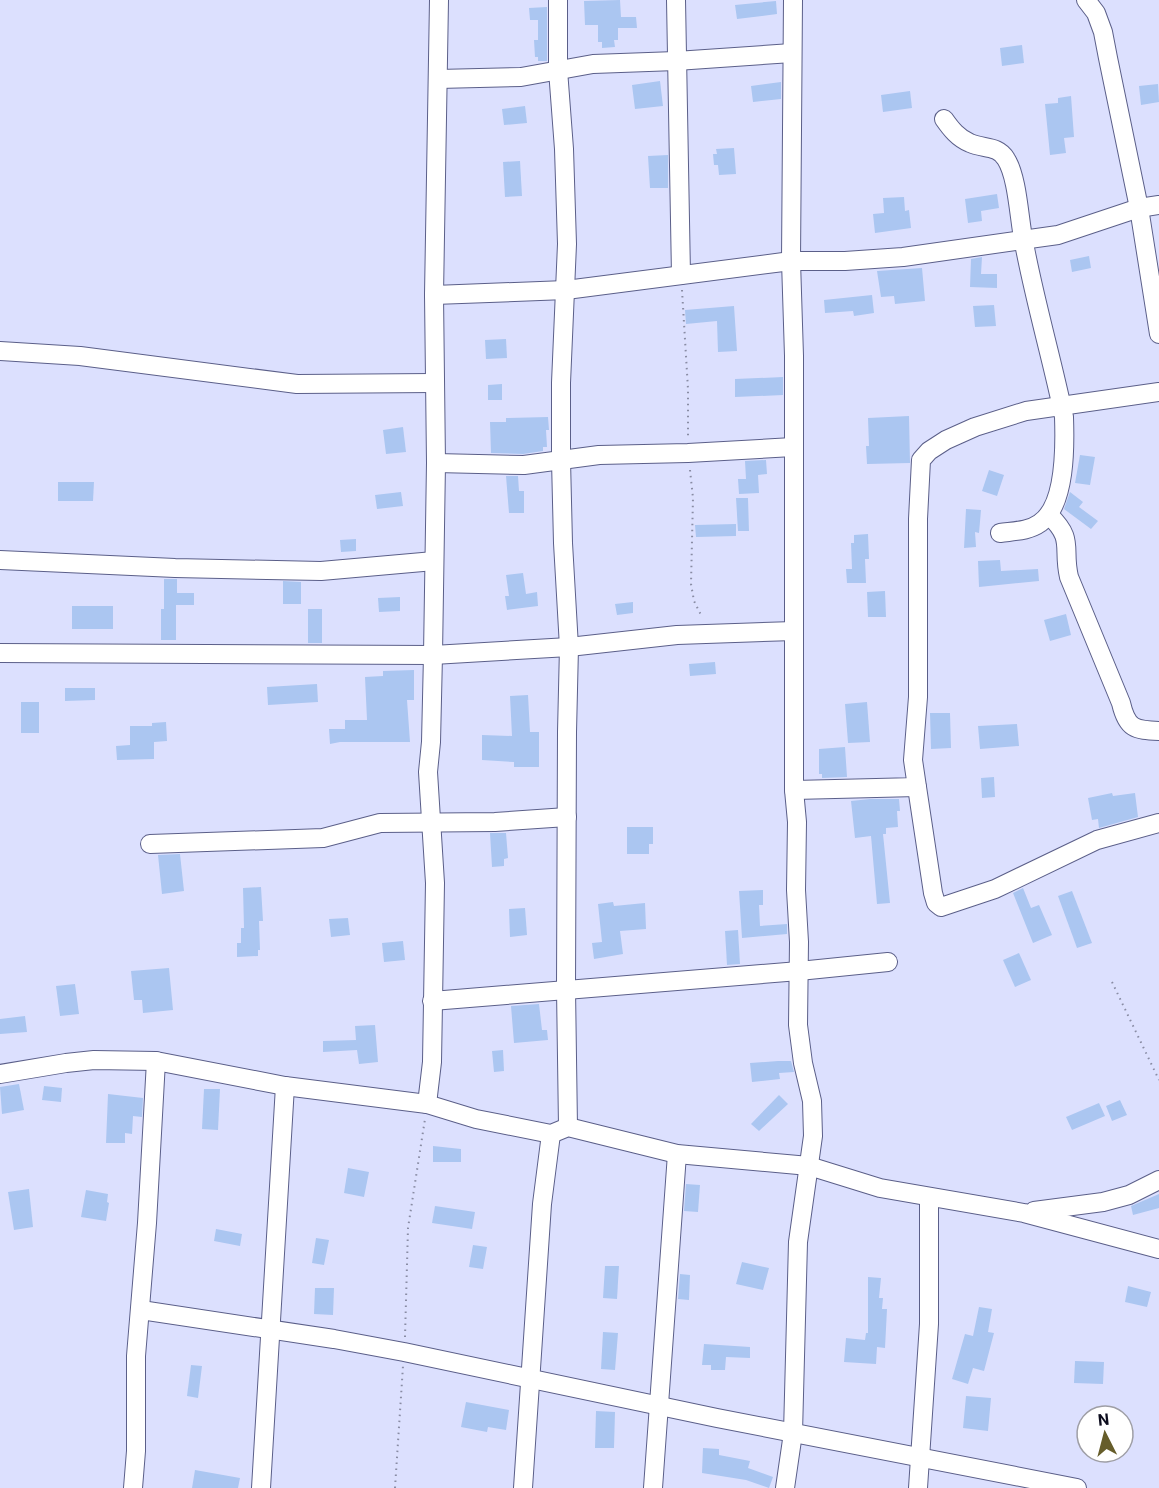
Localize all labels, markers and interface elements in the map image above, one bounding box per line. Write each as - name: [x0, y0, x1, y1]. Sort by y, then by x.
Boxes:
- north arrow: [1075, 1404, 1135, 1464]
- text: N: [1097, 1410, 1110, 1430]

